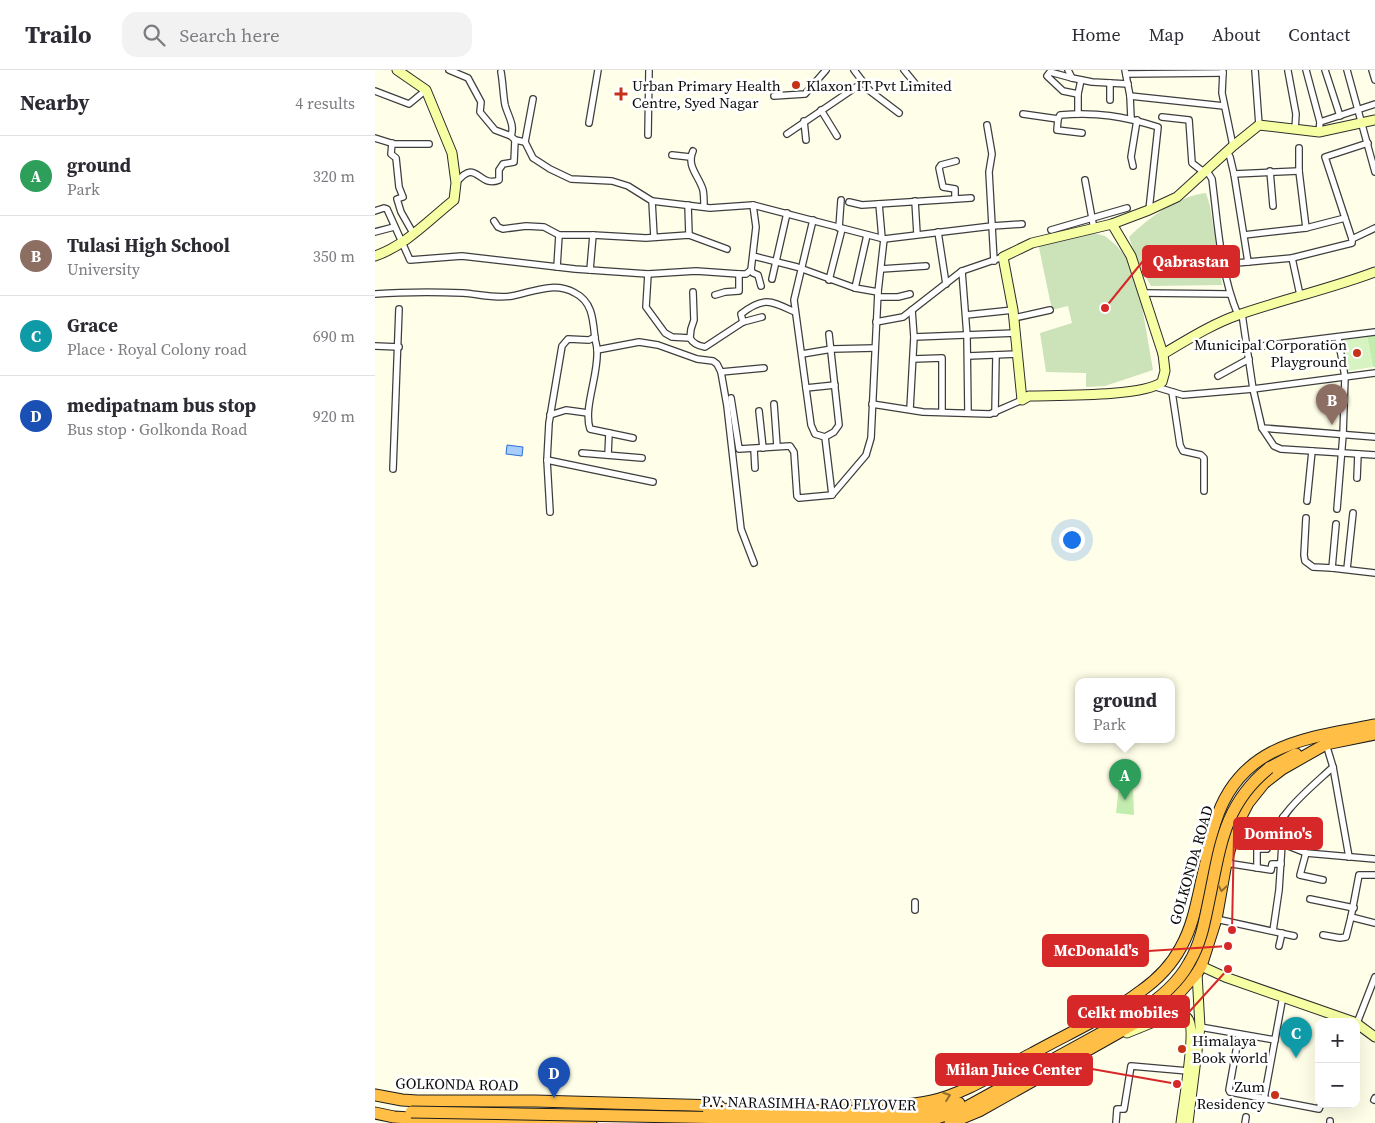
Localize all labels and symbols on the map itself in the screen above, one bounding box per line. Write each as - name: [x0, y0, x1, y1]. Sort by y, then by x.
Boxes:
- place label: Urban Primary Health Centre, Syed Nagar: [632, 75, 781, 113]
- place label: Klaxon IT Pvt Limited: [806, 75, 952, 96]
- marker: Klaxon IT Pvt Limited: [790, 79, 802, 91]
- marker: Urban Primary Health Centre, Syed Nagar: [614, 87, 628, 101]
- callout: Qabrastan: [1143, 246, 1239, 277]
- text: Qabrastan: [1153, 250, 1229, 272]
- place label: Municipal Corporation Playground: [1194, 334, 1347, 372]
- marker: Municipal Corporation Playground: [1351, 347, 1363, 359]
- pin: B: [1316, 384, 1348, 425]
- your location: [1059, 527, 1085, 553]
- pin: A: [1109, 759, 1141, 800]
- street label: GOLKONDA ROAD: [1164, 803, 1218, 927]
- callout: Domino's: [1234, 818, 1322, 849]
- text: Domino's: [1244, 822, 1312, 844]
- one-way arrow: [1217, 884, 1227, 893]
- callout: McDonald's: [1043, 935, 1148, 966]
- text: McDonald's: [1054, 939, 1138, 961]
- callout: Celkt mobiles: [1068, 996, 1189, 1027]
- text: Celkt mobiles: [1078, 1001, 1178, 1023]
- pin: C: [1280, 1017, 1312, 1058]
- place label: Himalaya Book world: [1192, 1030, 1269, 1068]
- marker: Himalaya Book world: [1176, 1043, 1188, 1055]
- callout: Milan Juice Center: [936, 1054, 1092, 1085]
- pin: D: [538, 1057, 570, 1098]
- text: Milan Juice Center: [946, 1058, 1083, 1080]
- street label: GOLKONDA ROAD: [395, 1072, 519, 1096]
- place label: Zum Residency: [1197, 1076, 1265, 1114]
- marker: Zum Residency: [1269, 1089, 1281, 1101]
- street label: P.V. NARASIMHA RAO FLYOVER: [701, 1091, 917, 1115]
- one-way arrow: [942, 1092, 951, 1102]

